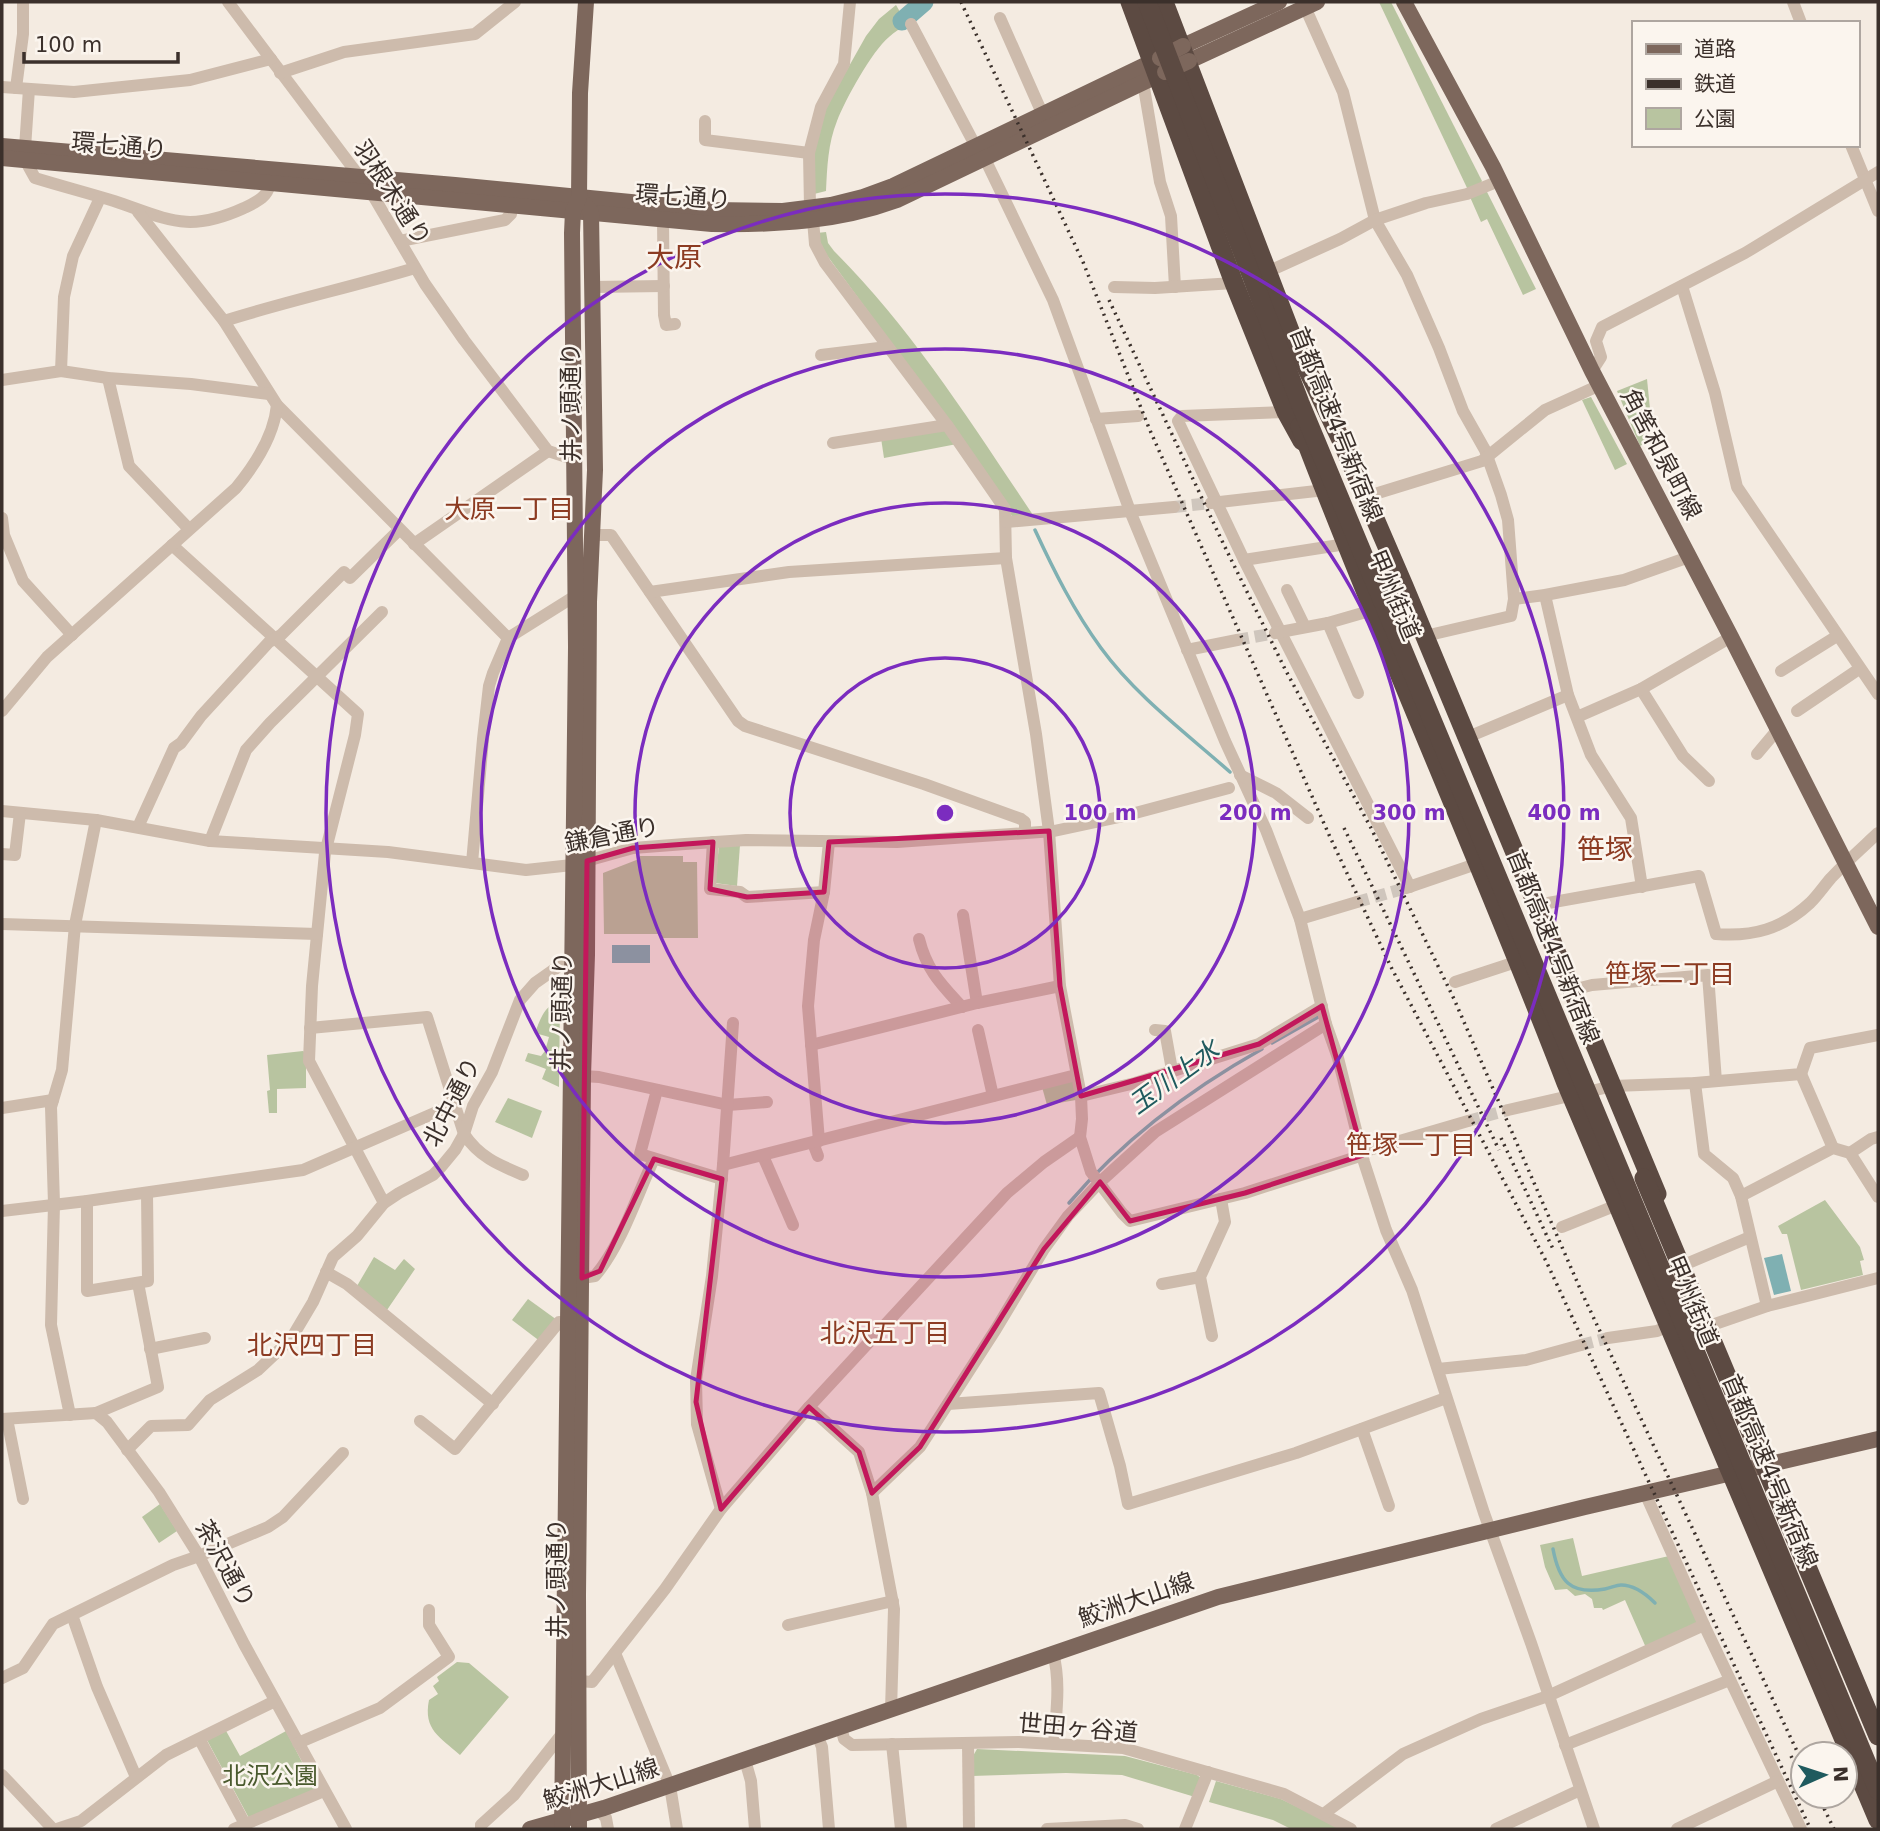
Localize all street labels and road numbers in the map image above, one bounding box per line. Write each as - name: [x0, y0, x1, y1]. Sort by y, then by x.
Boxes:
- street label: 環七通り: [70, 128, 168, 164]
- street label: 羽根木通り: [348, 135, 436, 251]
- street label: 環七通り: [634, 180, 732, 214]
- street label: 首都高速4号新宿線: [1284, 323, 1388, 525]
- street label: 井ノ頭通り: [557, 342, 585, 462]
- street label: 角筈和泉町線: [1615, 384, 1707, 524]
- street label: 甲州街道: [1362, 545, 1426, 645]
- street label: 鎌倉通り: [562, 812, 662, 858]
- street label: 首都高速4号新宿線: [1501, 846, 1605, 1048]
- street label: 井ノ頭通り: [547, 951, 577, 1071]
- street label: 北中通り: [418, 1053, 486, 1151]
- street label: 甲州街道: [1660, 1251, 1724, 1351]
- street label: 首都高速4号新宿線: [1717, 1370, 1823, 1572]
- street label: 茶沢通り: [189, 1515, 261, 1613]
- street label: 井ノ頭通り: [543, 1518, 571, 1638]
- street label: 鮫洲大山線: [1075, 1567, 1197, 1633]
- street label: 世田ヶ谷道: [1017, 1709, 1139, 1747]
- street label: 鮫洲大山線: [540, 1753, 662, 1815]

